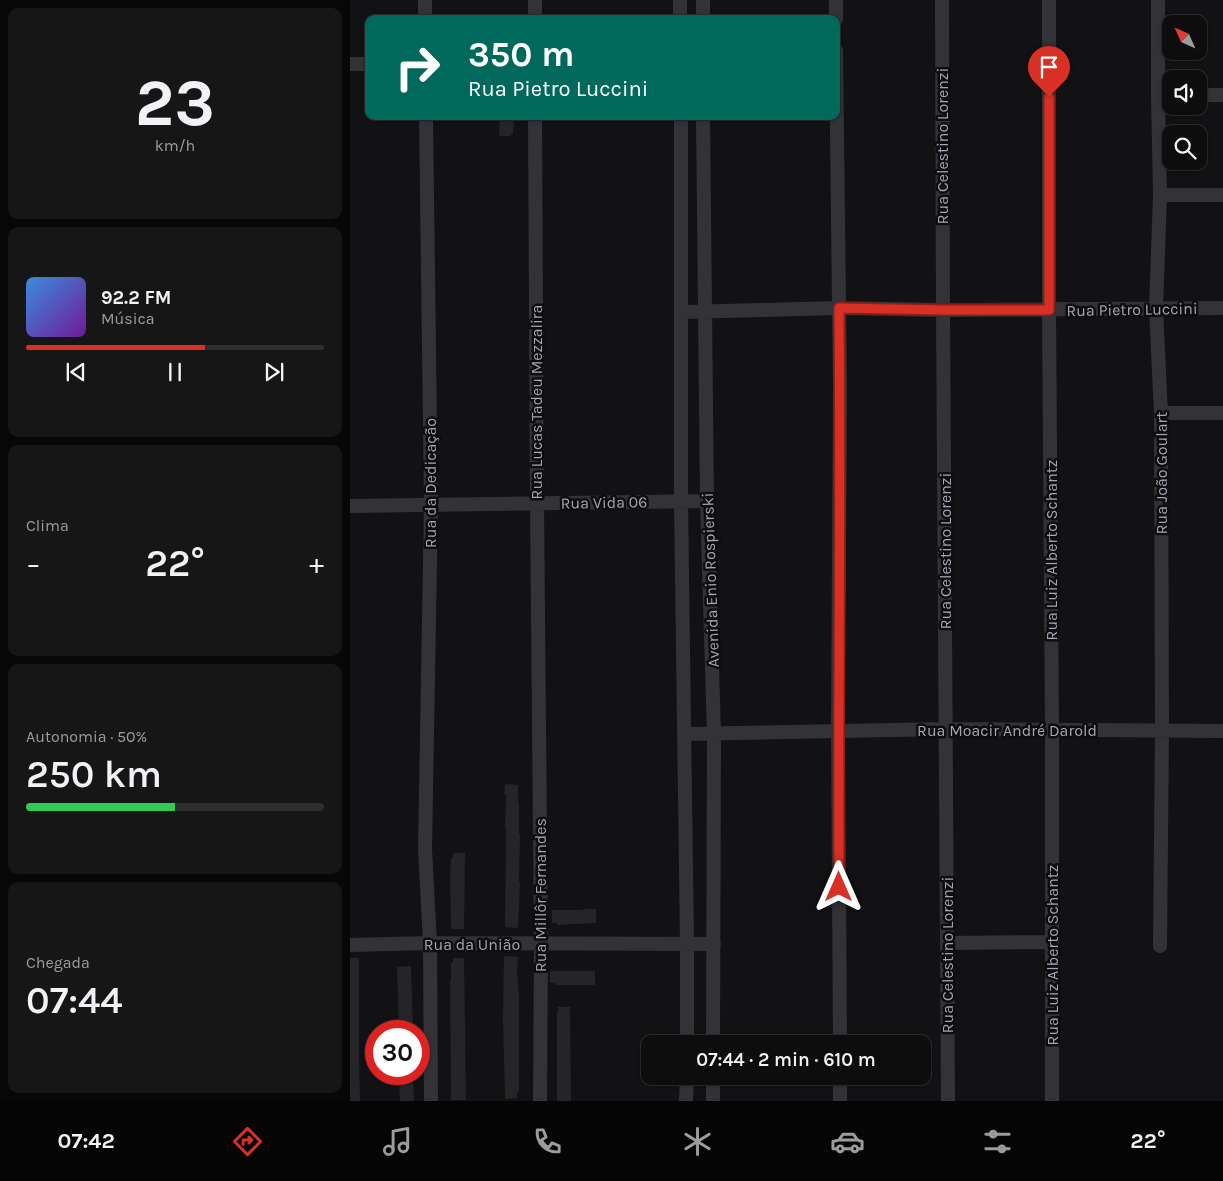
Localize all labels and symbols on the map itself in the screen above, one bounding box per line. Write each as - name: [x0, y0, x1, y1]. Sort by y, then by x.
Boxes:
- north arrow: [1162, 15, 1208, 60]
- pin: [1028, 46, 1070, 97]
- street label: Rua Celestino Lorenzi: [933, 68, 952, 224]
- street label: Rua Pietro Luccini: [1066, 299, 1198, 320]
- street label: Rua Lucas Tadeu Mezzalira: [527, 305, 546, 499]
- street label: Rua João Goulart: [1152, 412, 1171, 534]
- street label: Rua da Dedicação: [421, 418, 440, 548]
- street label: Rua Luiz Alberto Schantz: [1042, 460, 1061, 640]
- street label: Rua Celestino Lorenzi: [936, 473, 955, 629]
- street label: Rua Vida 06: [561, 492, 647, 513]
- street label: Avenida Enio Rospierski: [698, 492, 723, 668]
- street label: Rua Moacir André Darold: [917, 721, 1097, 740]
- street label: Rua Millôr Fernandes: [531, 818, 550, 972]
- position arrow: [812, 860, 864, 912]
- street label: Rua Luiz Alberto Schantz: [1043, 865, 1062, 1045]
- street label: Rua Celestino Lorenzi: [938, 877, 957, 1033]
- street label: Rua da União: [424, 935, 520, 954]
- speed limit sign: 30: [365, 1020, 430, 1085]

